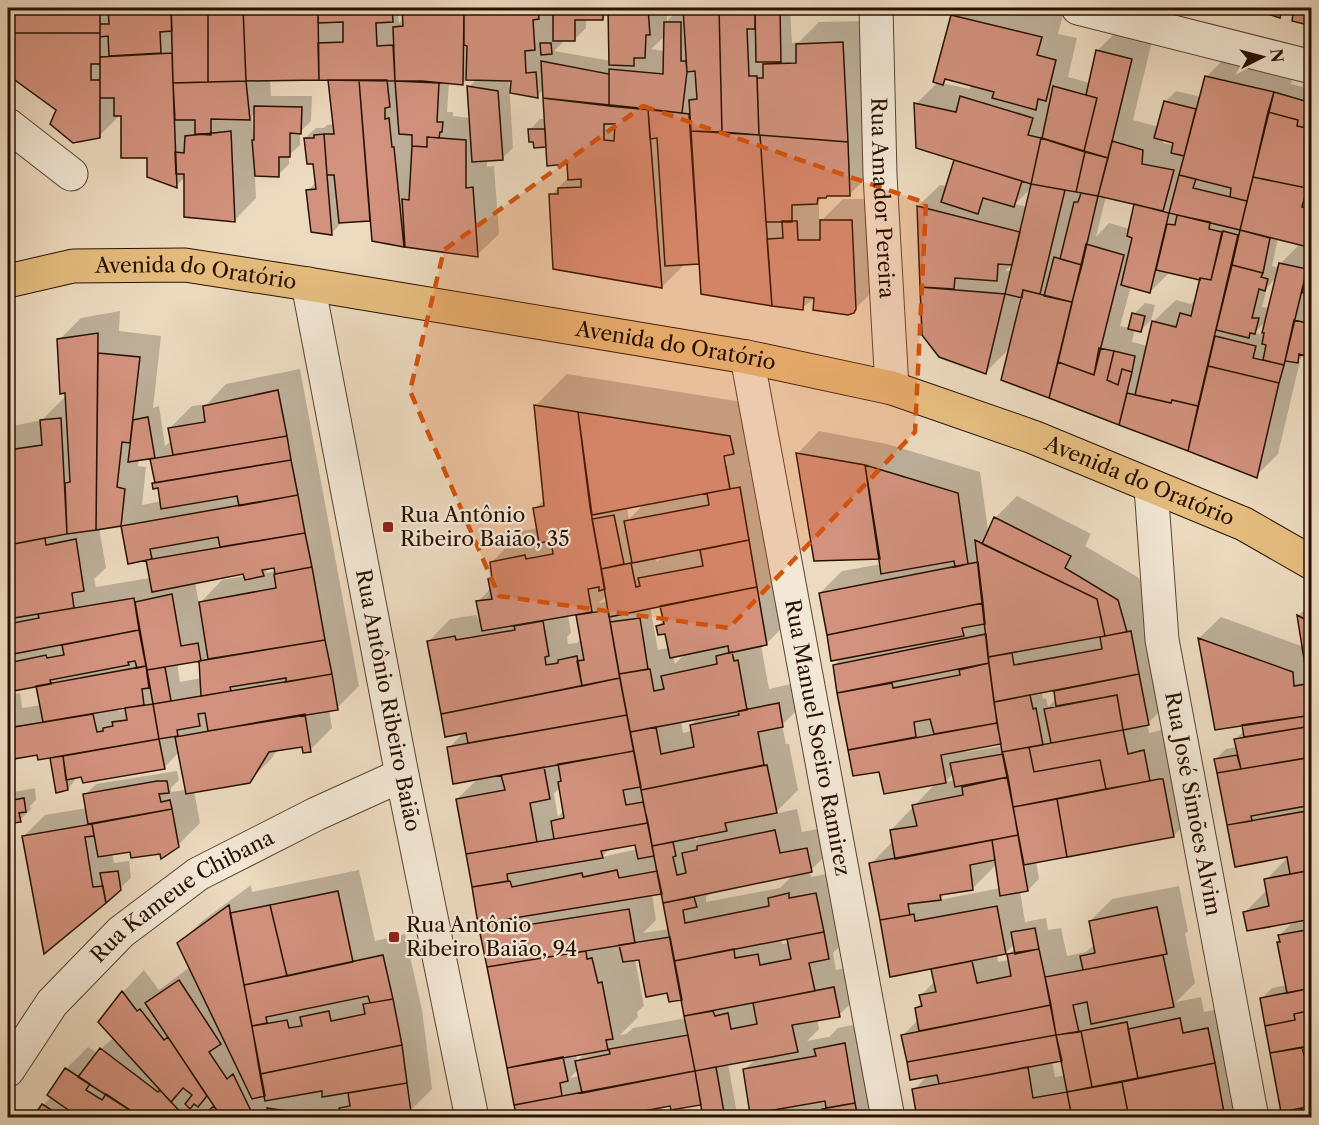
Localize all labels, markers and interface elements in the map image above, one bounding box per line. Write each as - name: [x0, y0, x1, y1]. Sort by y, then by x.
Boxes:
- north arrow: [1232, 27, 1292, 87]
- text: N: [1266, 47, 1288, 63]
- street label: Rua Amador Pereira: [866, 97, 900, 300]
- street label: Avenida do Oratório: [94, 251, 298, 294]
- street label: Avenida do Oratório: [573, 316, 778, 375]
- street label: Avenida do Oratório: [1040, 430, 1238, 531]
- place label: Rua Antônio Ribeiro Baião, 35: [400, 502, 570, 551]
- marker: Rua Antônio Ribeiro Baião, 35: [381, 520, 395, 534]
- street label: Rua Antônio Ribeiro Baião: [351, 567, 426, 834]
- street label: Rua Manuel Soeiro Ramirez: [780, 597, 856, 878]
- street label: Rua José Simões Alvim: [1160, 690, 1227, 918]
- street label: Rua Kameue Chibana: [85, 824, 278, 968]
- place label: Rua Antônio Ribeiro Baião, 94: [406, 912, 577, 961]
- marker: Rua Antônio Ribeiro Baião, 94: [387, 930, 401, 944]

